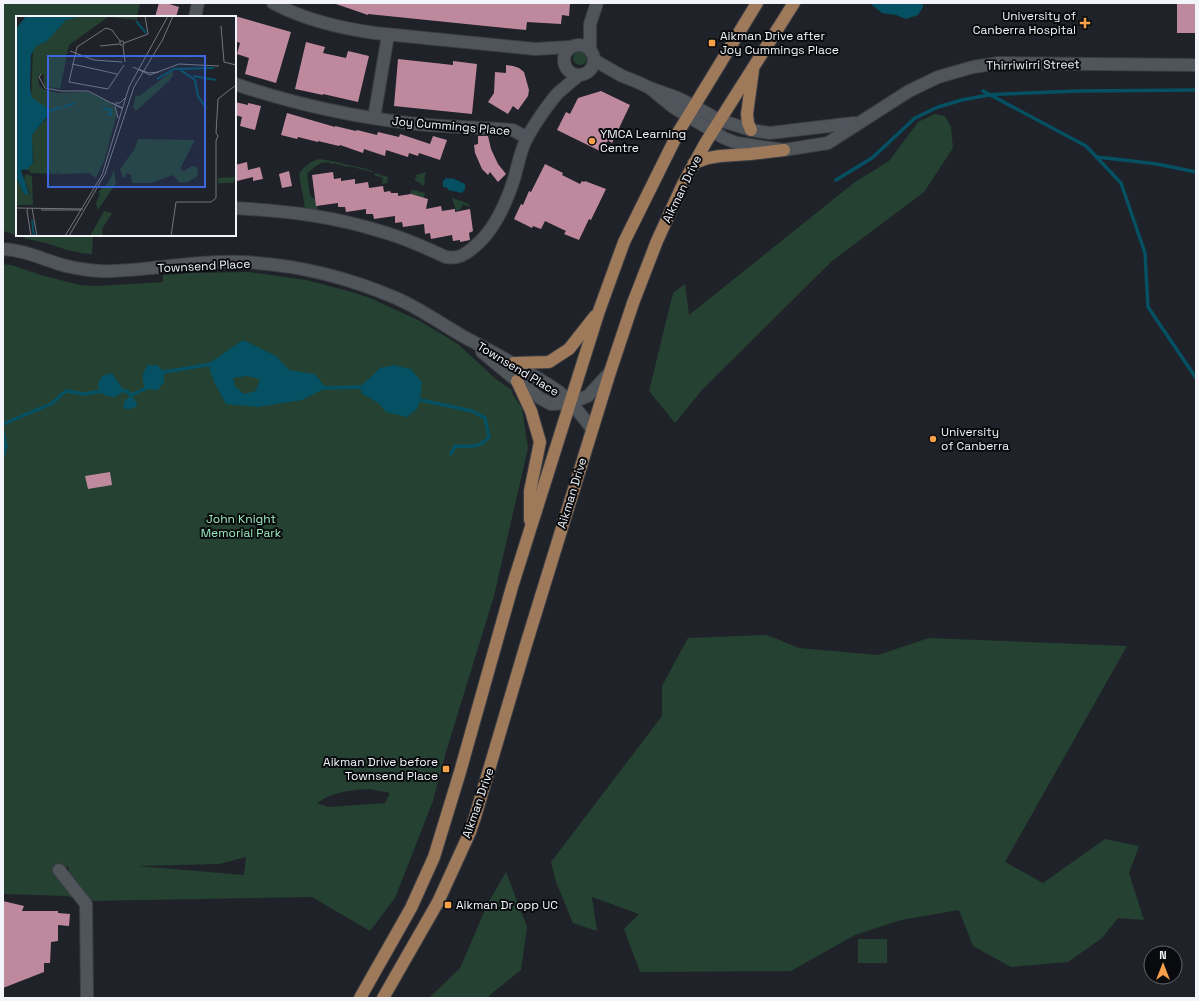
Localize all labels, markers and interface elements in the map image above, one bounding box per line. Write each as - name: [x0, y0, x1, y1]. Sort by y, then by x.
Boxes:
- place label: University of Canberra Hospital: [973, 8, 1076, 38]
- inset map: [16, 16, 236, 236]
- marker: University of Canberra Hospital: [1079, 17, 1091, 29]
- place label: Aikman Drive after Joy Cummings Place: [720, 28, 839, 58]
- marker: Aikman Drive after Joy Cummings Place: [707, 38, 717, 48]
- street label: Thirriwirri Street: [986, 56, 1080, 74]
- street label: Joy Cummings Place: [391, 113, 511, 139]
- place label: YMCA Learning Centre: [600, 126, 686, 156]
- marker: YMCA Learning Centre: [587, 136, 597, 146]
- street label: Aikman Drive: [659, 153, 705, 225]
- street label: Townsend Place: [157, 256, 251, 276]
- street label: Townsend Place: [474, 338, 562, 400]
- place label: University of Canberra: [941, 424, 1009, 454]
- marker: University of Canberra: [928, 434, 938, 444]
- street label: Aikman Drive: [554, 456, 590, 530]
- park label: John Knight Memorial Park: [201, 511, 282, 541]
- place label: Aikman Drive before Townsend Place: [323, 754, 438, 784]
- marker: Aikman Drive before Townsend Place: [441, 764, 451, 774]
- street label: Aikman Drive: [458, 766, 498, 840]
- place label: Aikman Dr opp UC: [456, 897, 558, 913]
- marker: Aikman Dr opp UC: [443, 900, 453, 910]
- north arrow: [1143, 945, 1183, 985]
- text: N: [1159, 948, 1167, 962]

